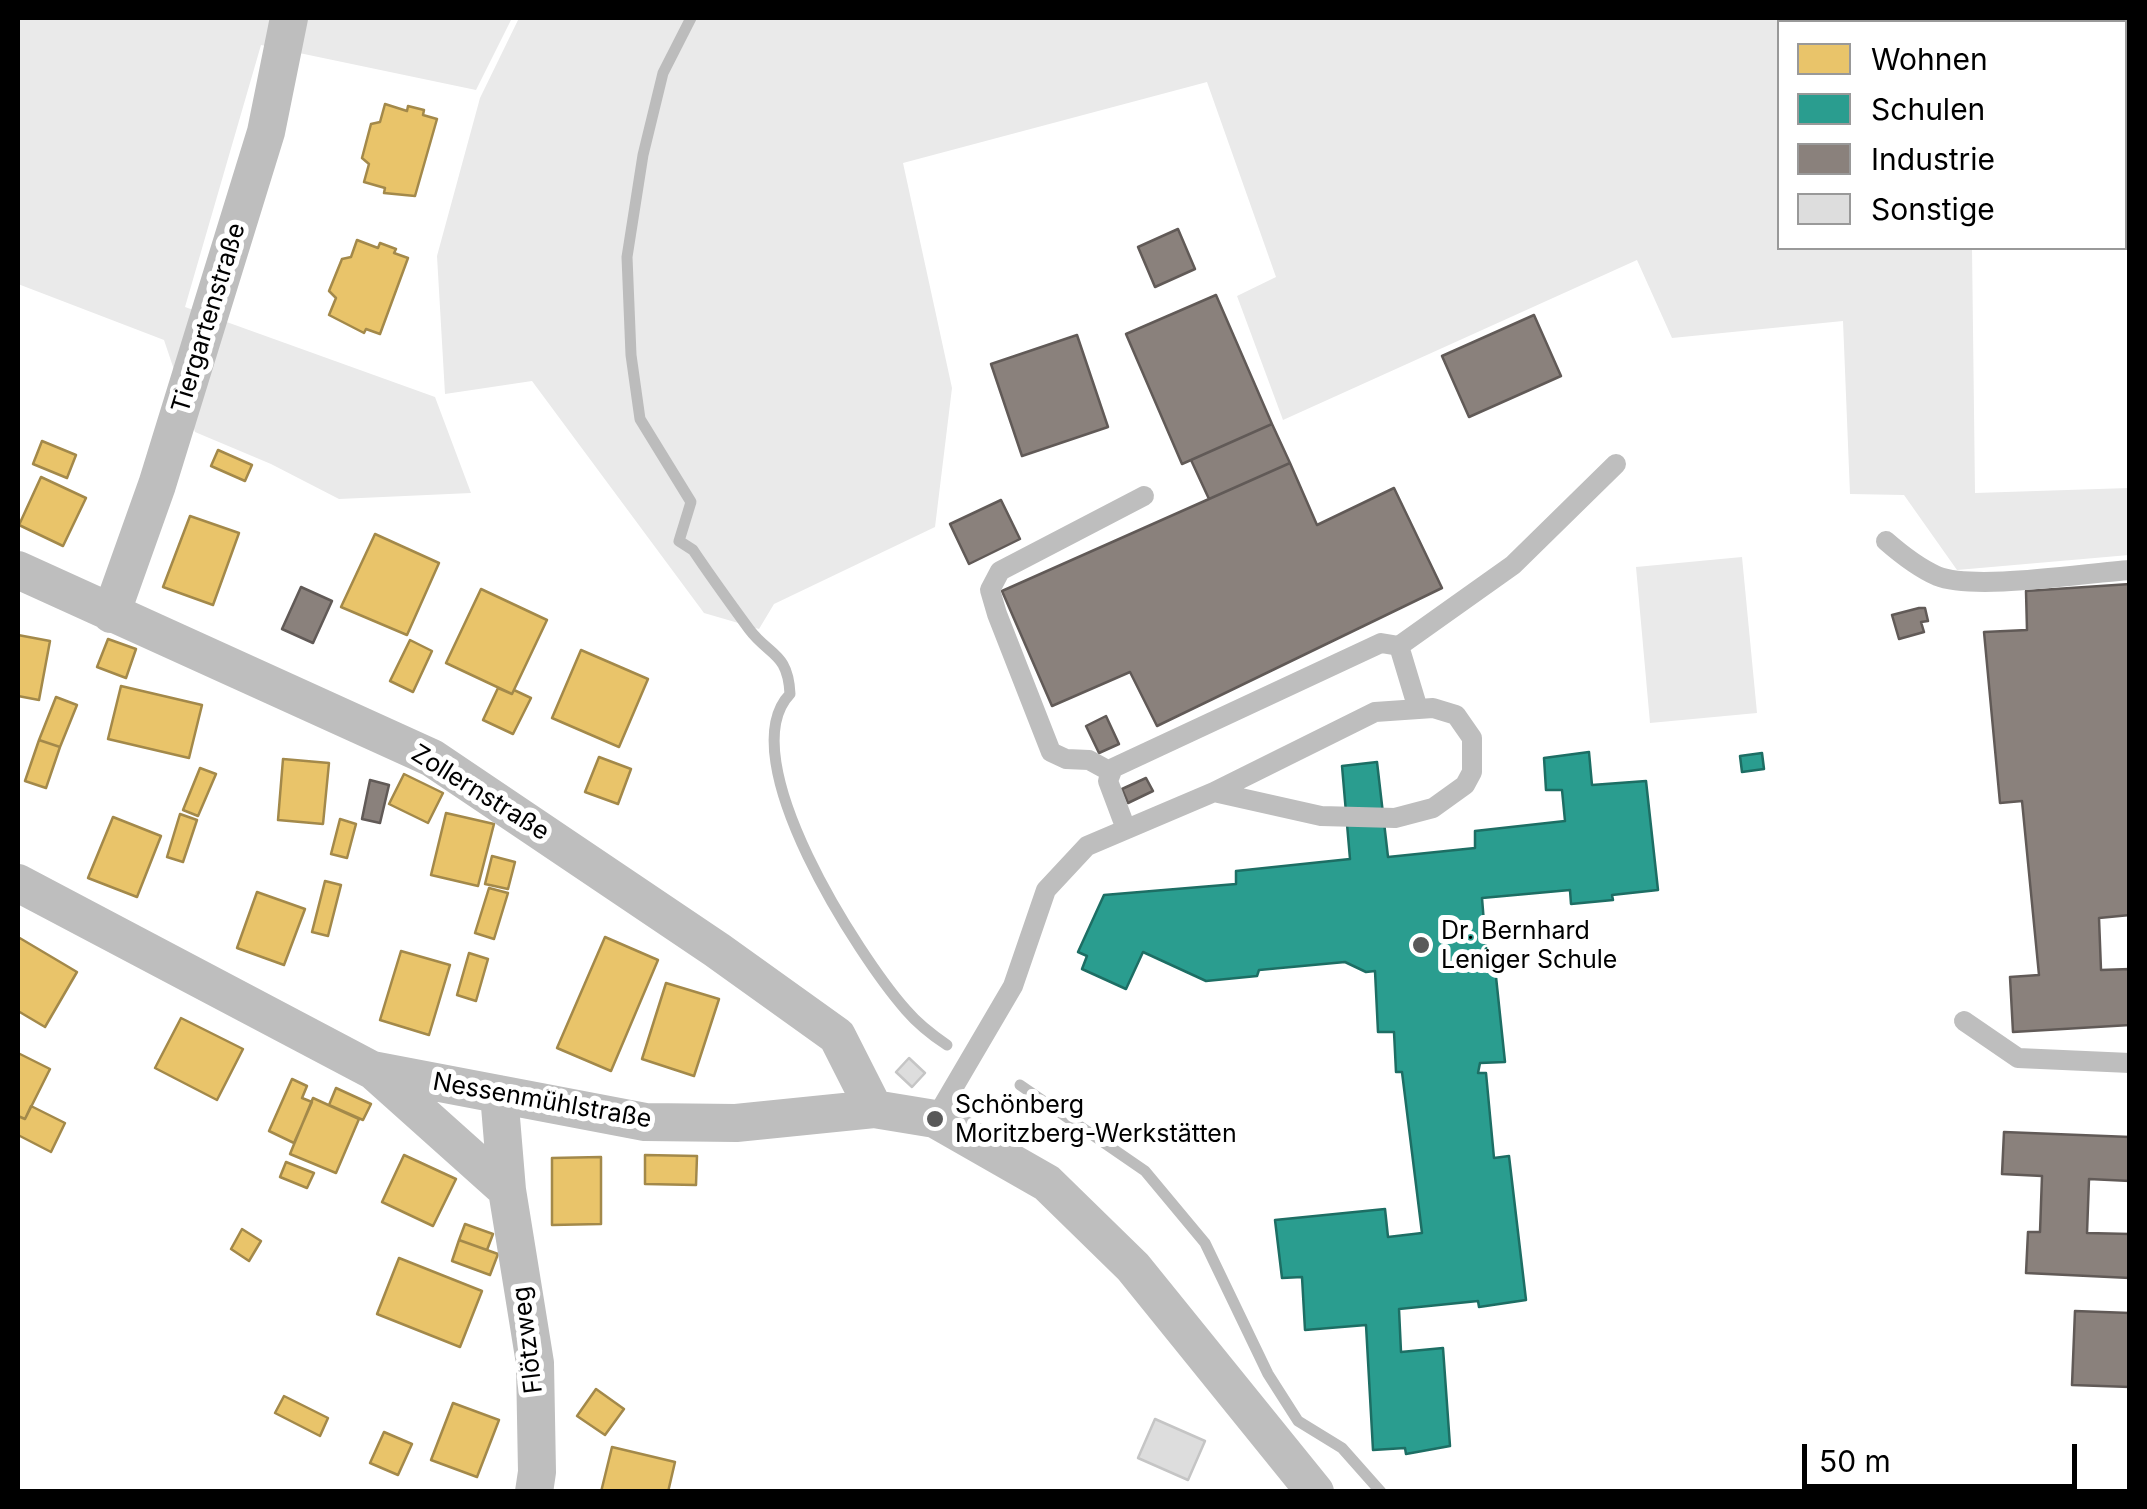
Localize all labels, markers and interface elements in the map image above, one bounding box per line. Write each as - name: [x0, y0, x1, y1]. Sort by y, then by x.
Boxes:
- legend: [1777, 20, 2127, 250]
- text: Wohnen: [1871, 41, 1988, 77]
- text: Schulen: [1871, 91, 1985, 127]
- text: Industrie: [1871, 141, 1995, 177]
- text: Sonstige: [1871, 191, 1995, 227]
- street label: Tiergartenstraße: [166, 219, 252, 417]
- street label: Zollernstraße: [406, 739, 554, 847]
- place label: Dr. Bernhard Leniger Schule: [1441, 916, 1617, 975]
- marker: Dr. Bernhard Leniger Schule: [1410, 934, 1432, 956]
- street label: Nessenmühlstraße: [430, 1067, 654, 1135]
- place label: Schönberg Moritzberg-Werkstätten: [955, 1090, 1237, 1149]
- marker: Schönberg Moritzberg-Werkstätten: [924, 1108, 946, 1130]
- street label: Flötzweg: [507, 1285, 549, 1395]
- scale bar: [1807, 1424, 2082, 1486]
- text: 50 m: [1819, 1443, 1891, 1479]

